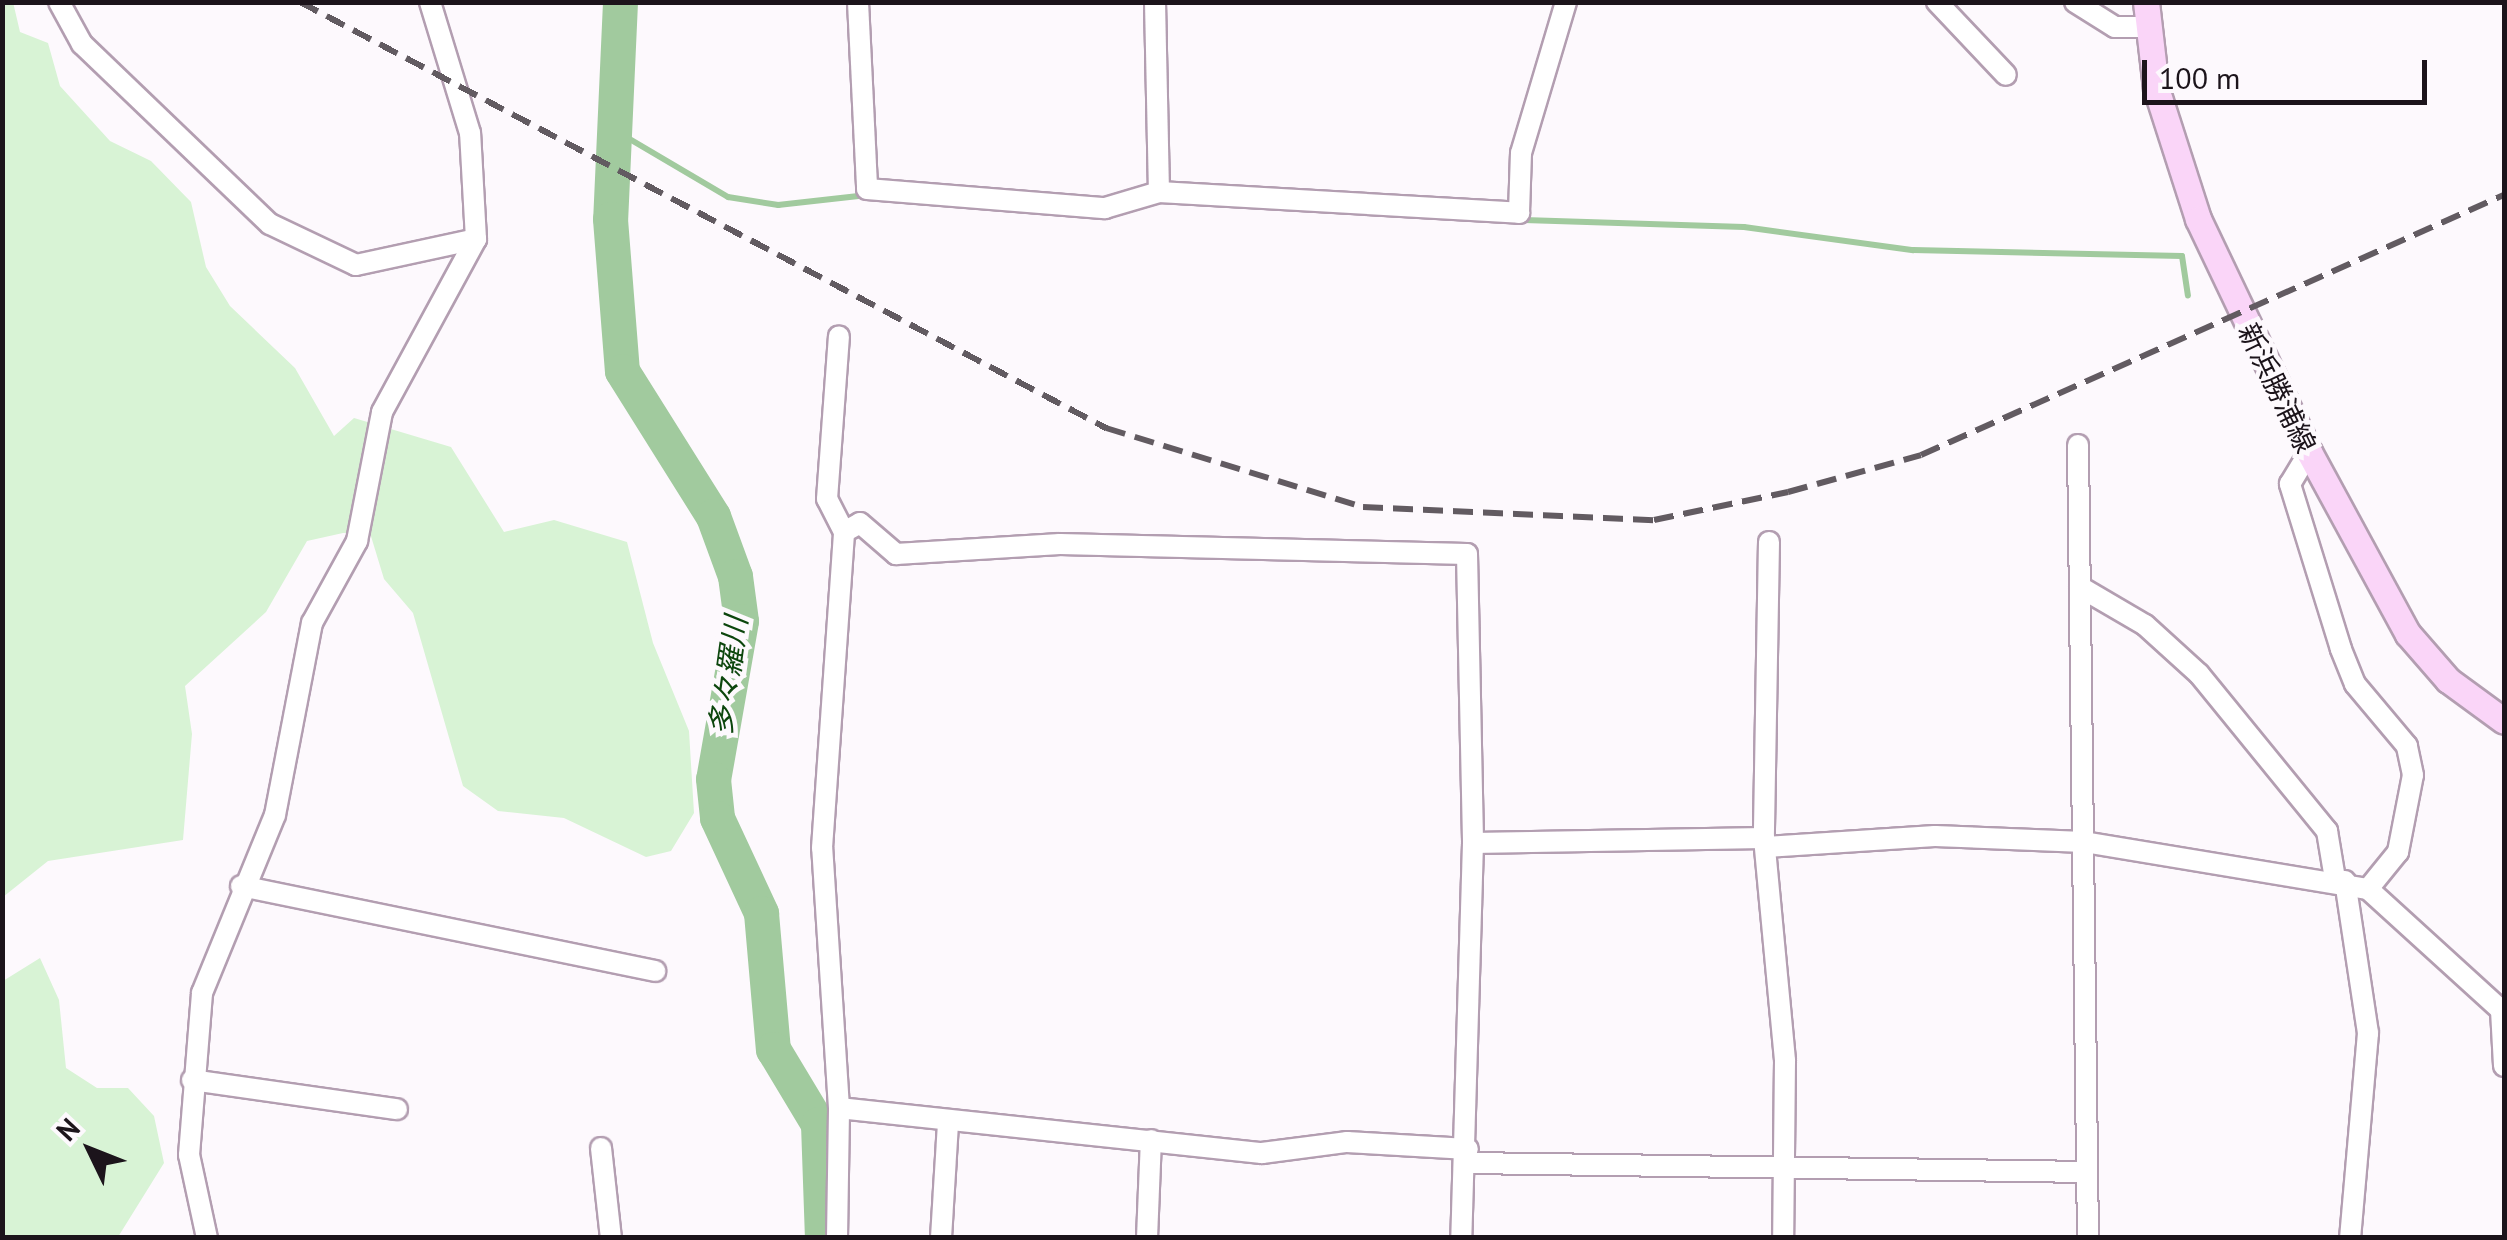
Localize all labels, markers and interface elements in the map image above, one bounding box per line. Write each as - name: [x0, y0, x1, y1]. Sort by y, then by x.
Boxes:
- scale bar: [2147, 40, 2432, 102]
- text: 100 m: [2159, 58, 2240, 97]
- street label: 新浜勝浦線: [2231, 318, 2323, 458]
- water label: 多々羅川: [702, 614, 754, 738]
- north arrow: [40, 1100, 140, 1200]
- text: N: [48, 1110, 88, 1149]

